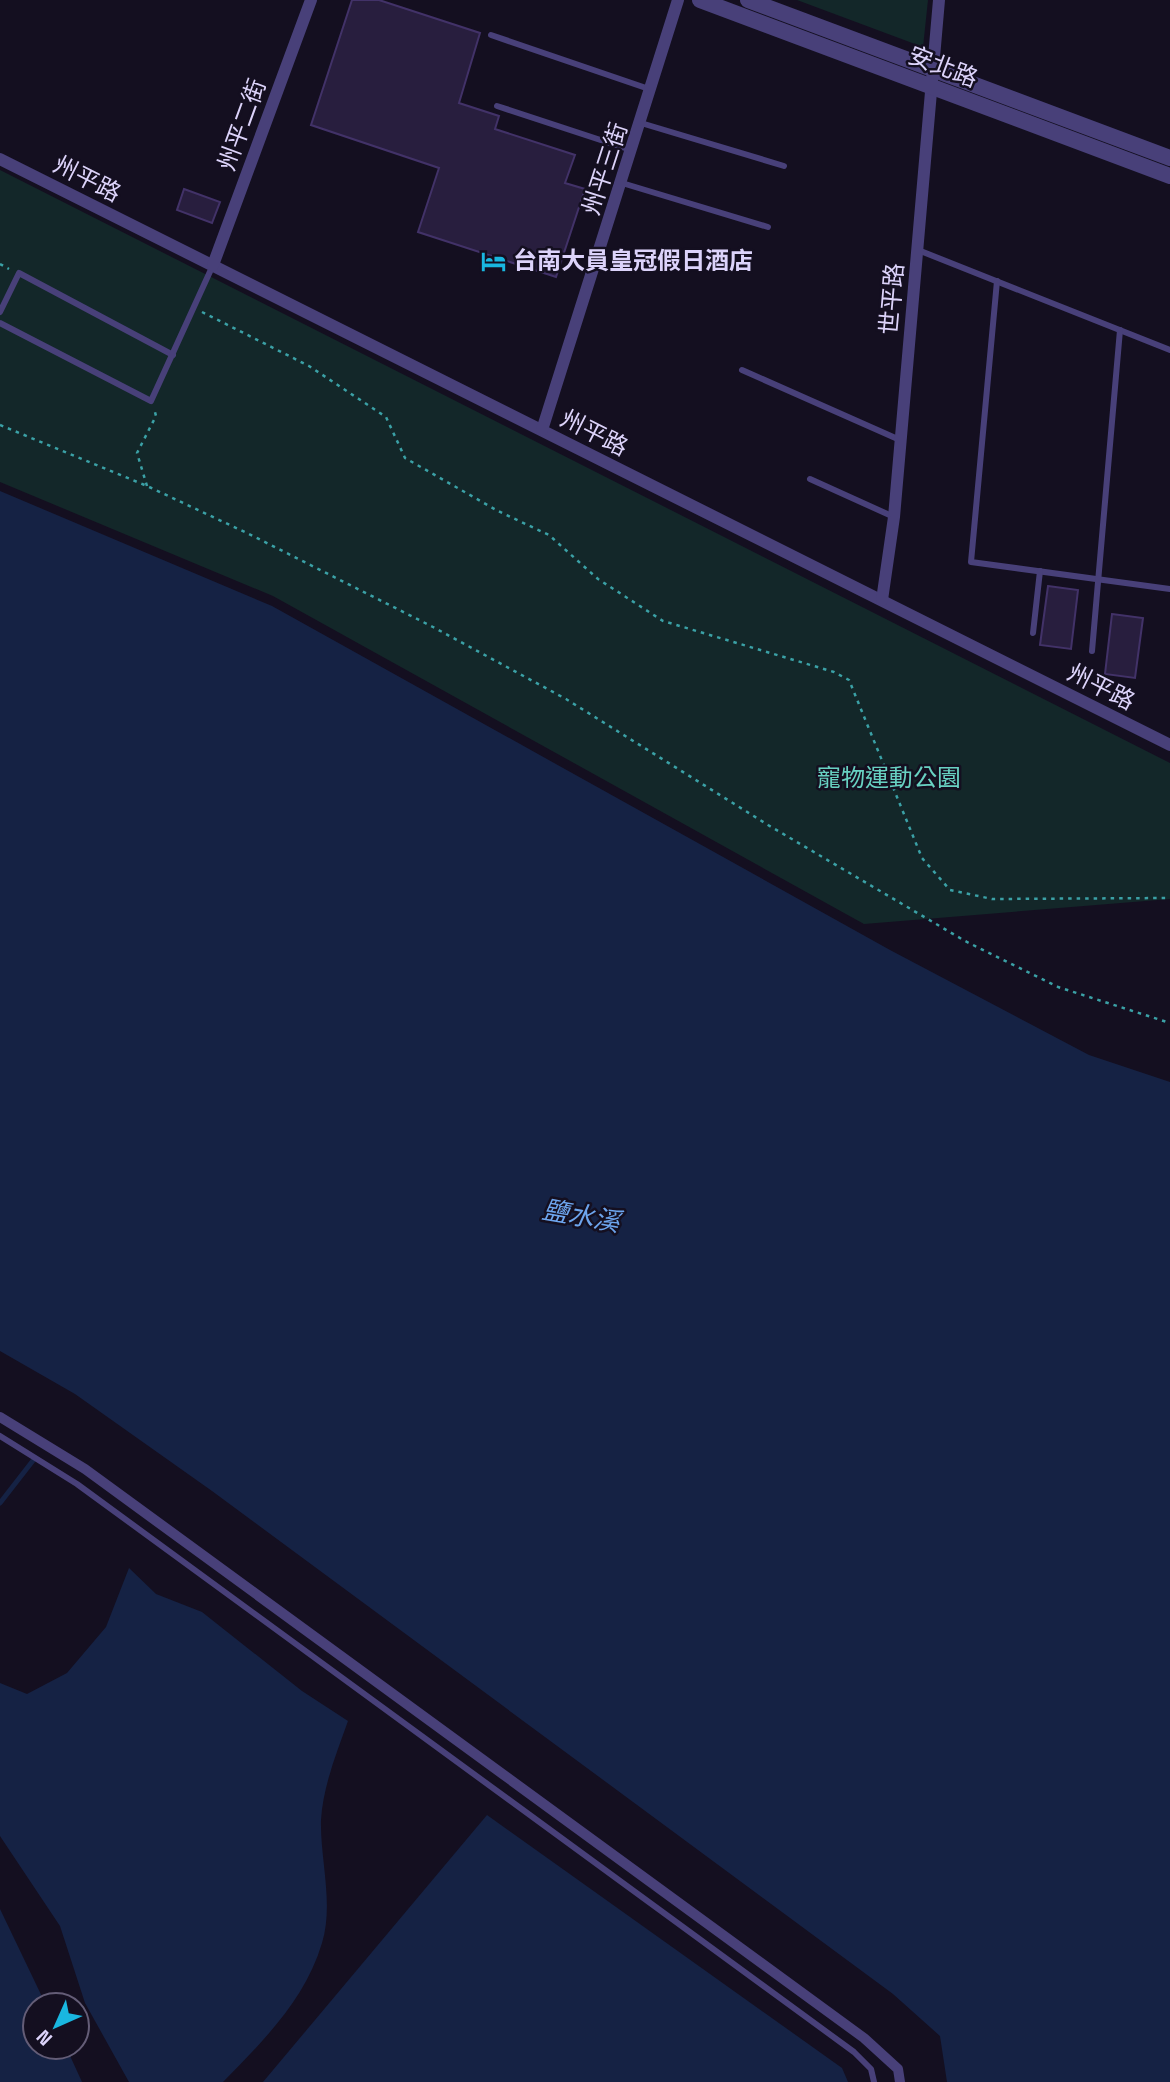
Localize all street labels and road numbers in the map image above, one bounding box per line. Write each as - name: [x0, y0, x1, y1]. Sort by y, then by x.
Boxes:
- street label: 安北路: [904, 39, 982, 94]
- street label: 州平二街: [211, 74, 273, 175]
- street label: 州平三街: [575, 118, 634, 219]
- street label: 州平路: [48, 148, 126, 209]
- street label: 世平路: [873, 262, 910, 336]
- street label: 州平路: [555, 402, 633, 463]
- street label: 州平路: [1062, 656, 1140, 717]

